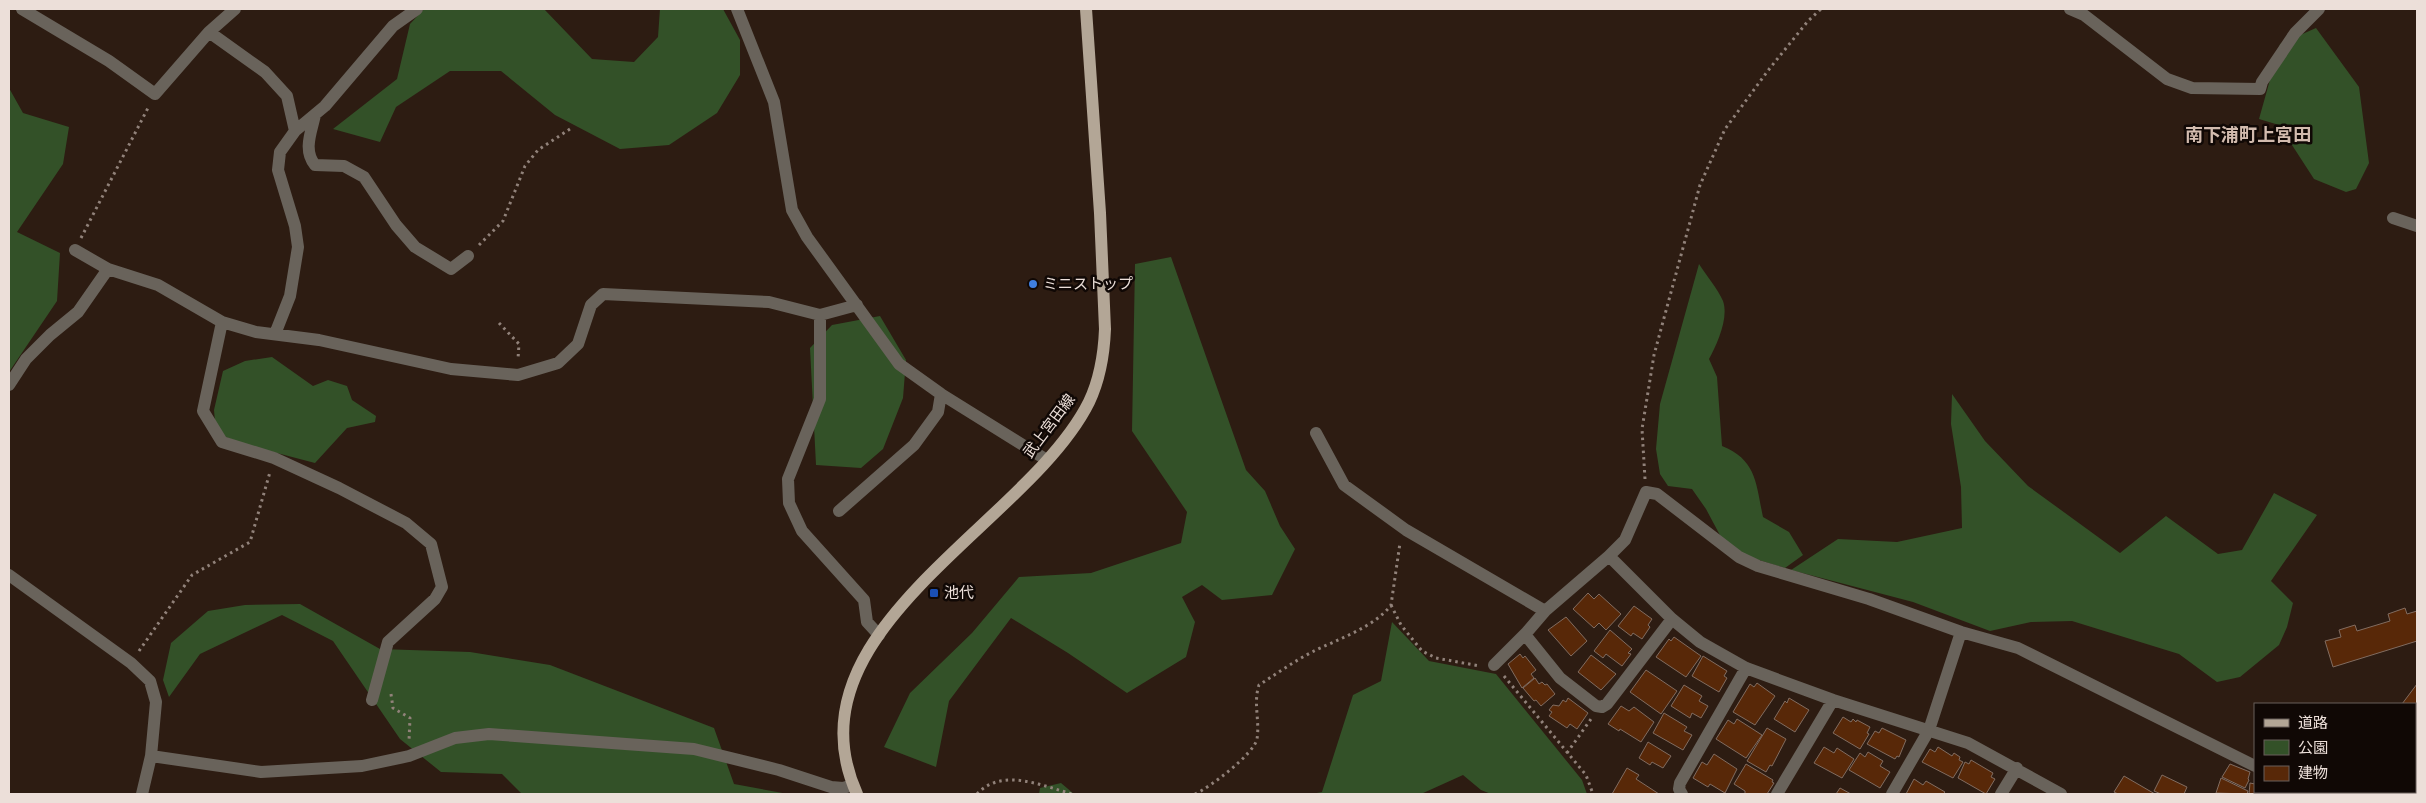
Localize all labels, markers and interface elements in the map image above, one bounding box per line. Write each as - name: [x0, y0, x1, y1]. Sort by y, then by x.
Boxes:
- district label: 南下浦町上宮田: [2185, 124, 2311, 145]
- place label: ミニストップ: [1043, 275, 1133, 293]
- marker: ミニストップ: [1027, 278, 1039, 290]
- street label: 武上宮田線: [1019, 391, 1079, 461]
- place label: 池代: [944, 584, 974, 602]
- marker: 池代: [928, 587, 940, 599]
- legend: [2254, 703, 2416, 793]
- text: 道路: [2298, 714, 2328, 732]
- text: 公園: [2298, 739, 2328, 757]
- text: 建物: [2298, 764, 2328, 782]

